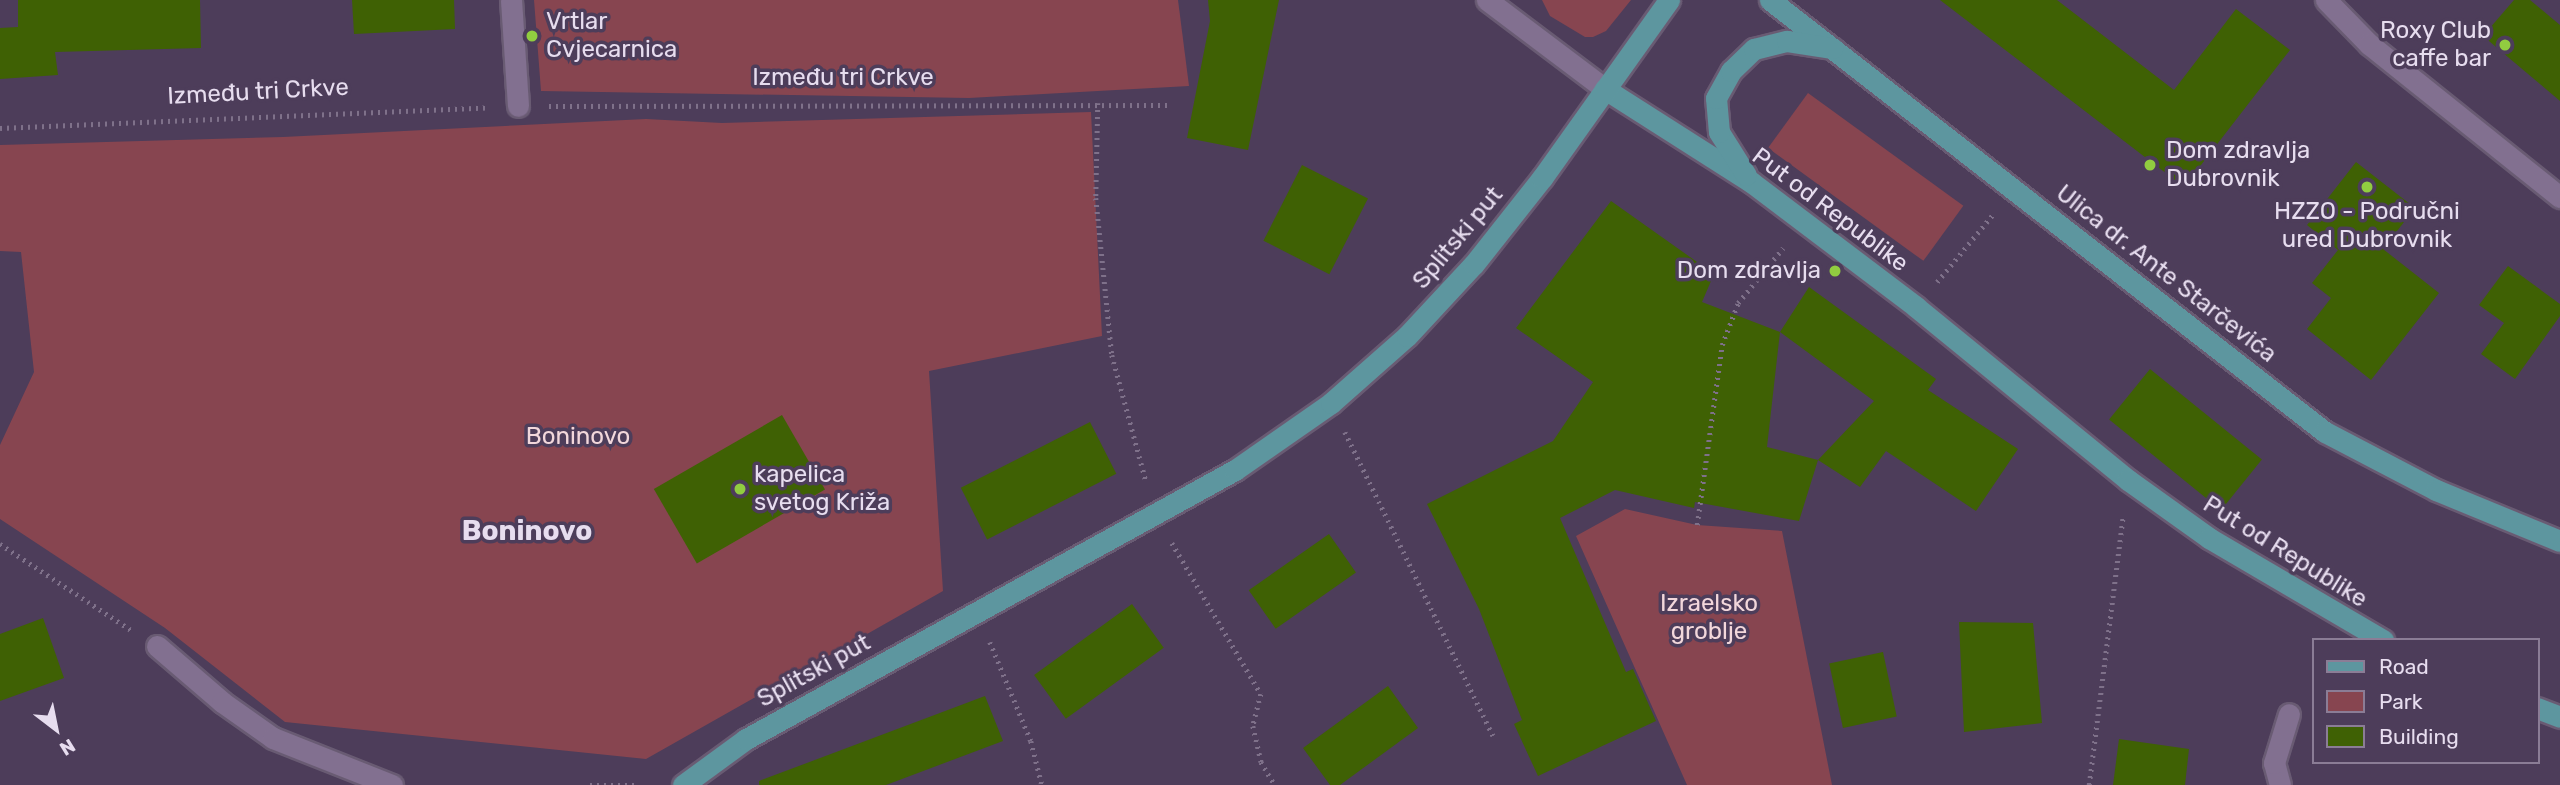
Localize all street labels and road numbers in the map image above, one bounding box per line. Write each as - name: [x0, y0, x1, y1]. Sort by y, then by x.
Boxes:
- street label: Između tri Crkve: [752, 64, 934, 92]
- street label: Između tri Crkve: [166, 73, 350, 111]
- street label: Put od Republike: [1746, 142, 1914, 278]
- street label: Ulica dr. Ante Starčevića: [2050, 179, 2282, 369]
- street label: Splitski put: [1407, 181, 1509, 295]
- street label: Put od Republike: [2198, 490, 2372, 614]
- street label: Splitski put: [752, 628, 876, 714]

